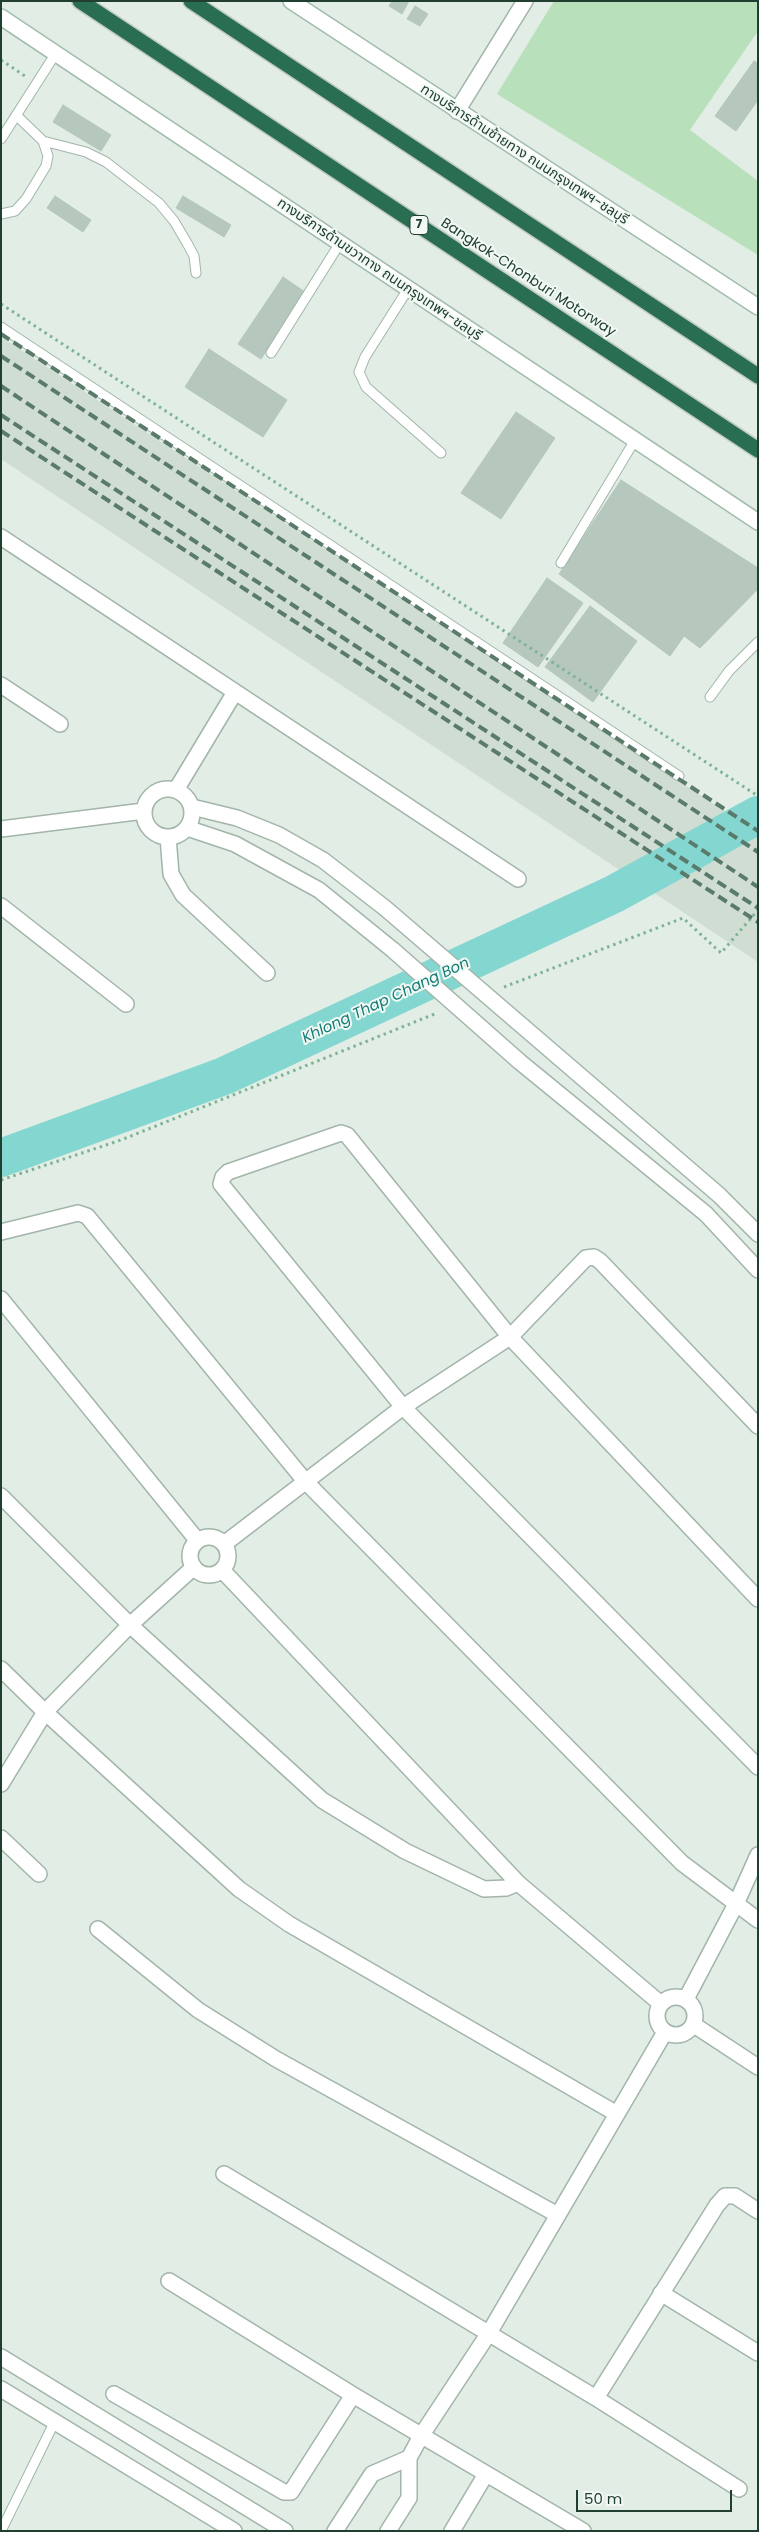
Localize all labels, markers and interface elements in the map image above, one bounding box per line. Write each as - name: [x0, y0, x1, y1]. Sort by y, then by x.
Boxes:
- street label: ทางบริการด้านซ้ายทาง ถนนกรุงเทพฯ-ชลบุรี: [417, 81, 631, 229]
- street label: ทางบริการด้านขวาทาง ถนนกรุงเทพฯ-ชลบุรี: [273, 195, 485, 345]
- street label: Bangkok-Chonburi Motorway: [437, 215, 619, 341]
- road number: 7: [410, 216, 428, 234]
- water label: Khlong Thap Chang Bon: [300, 954, 472, 1048]
- scale bar: [579, 2480, 735, 2512]
- text: 50 m: [584, 2488, 622, 2509]

